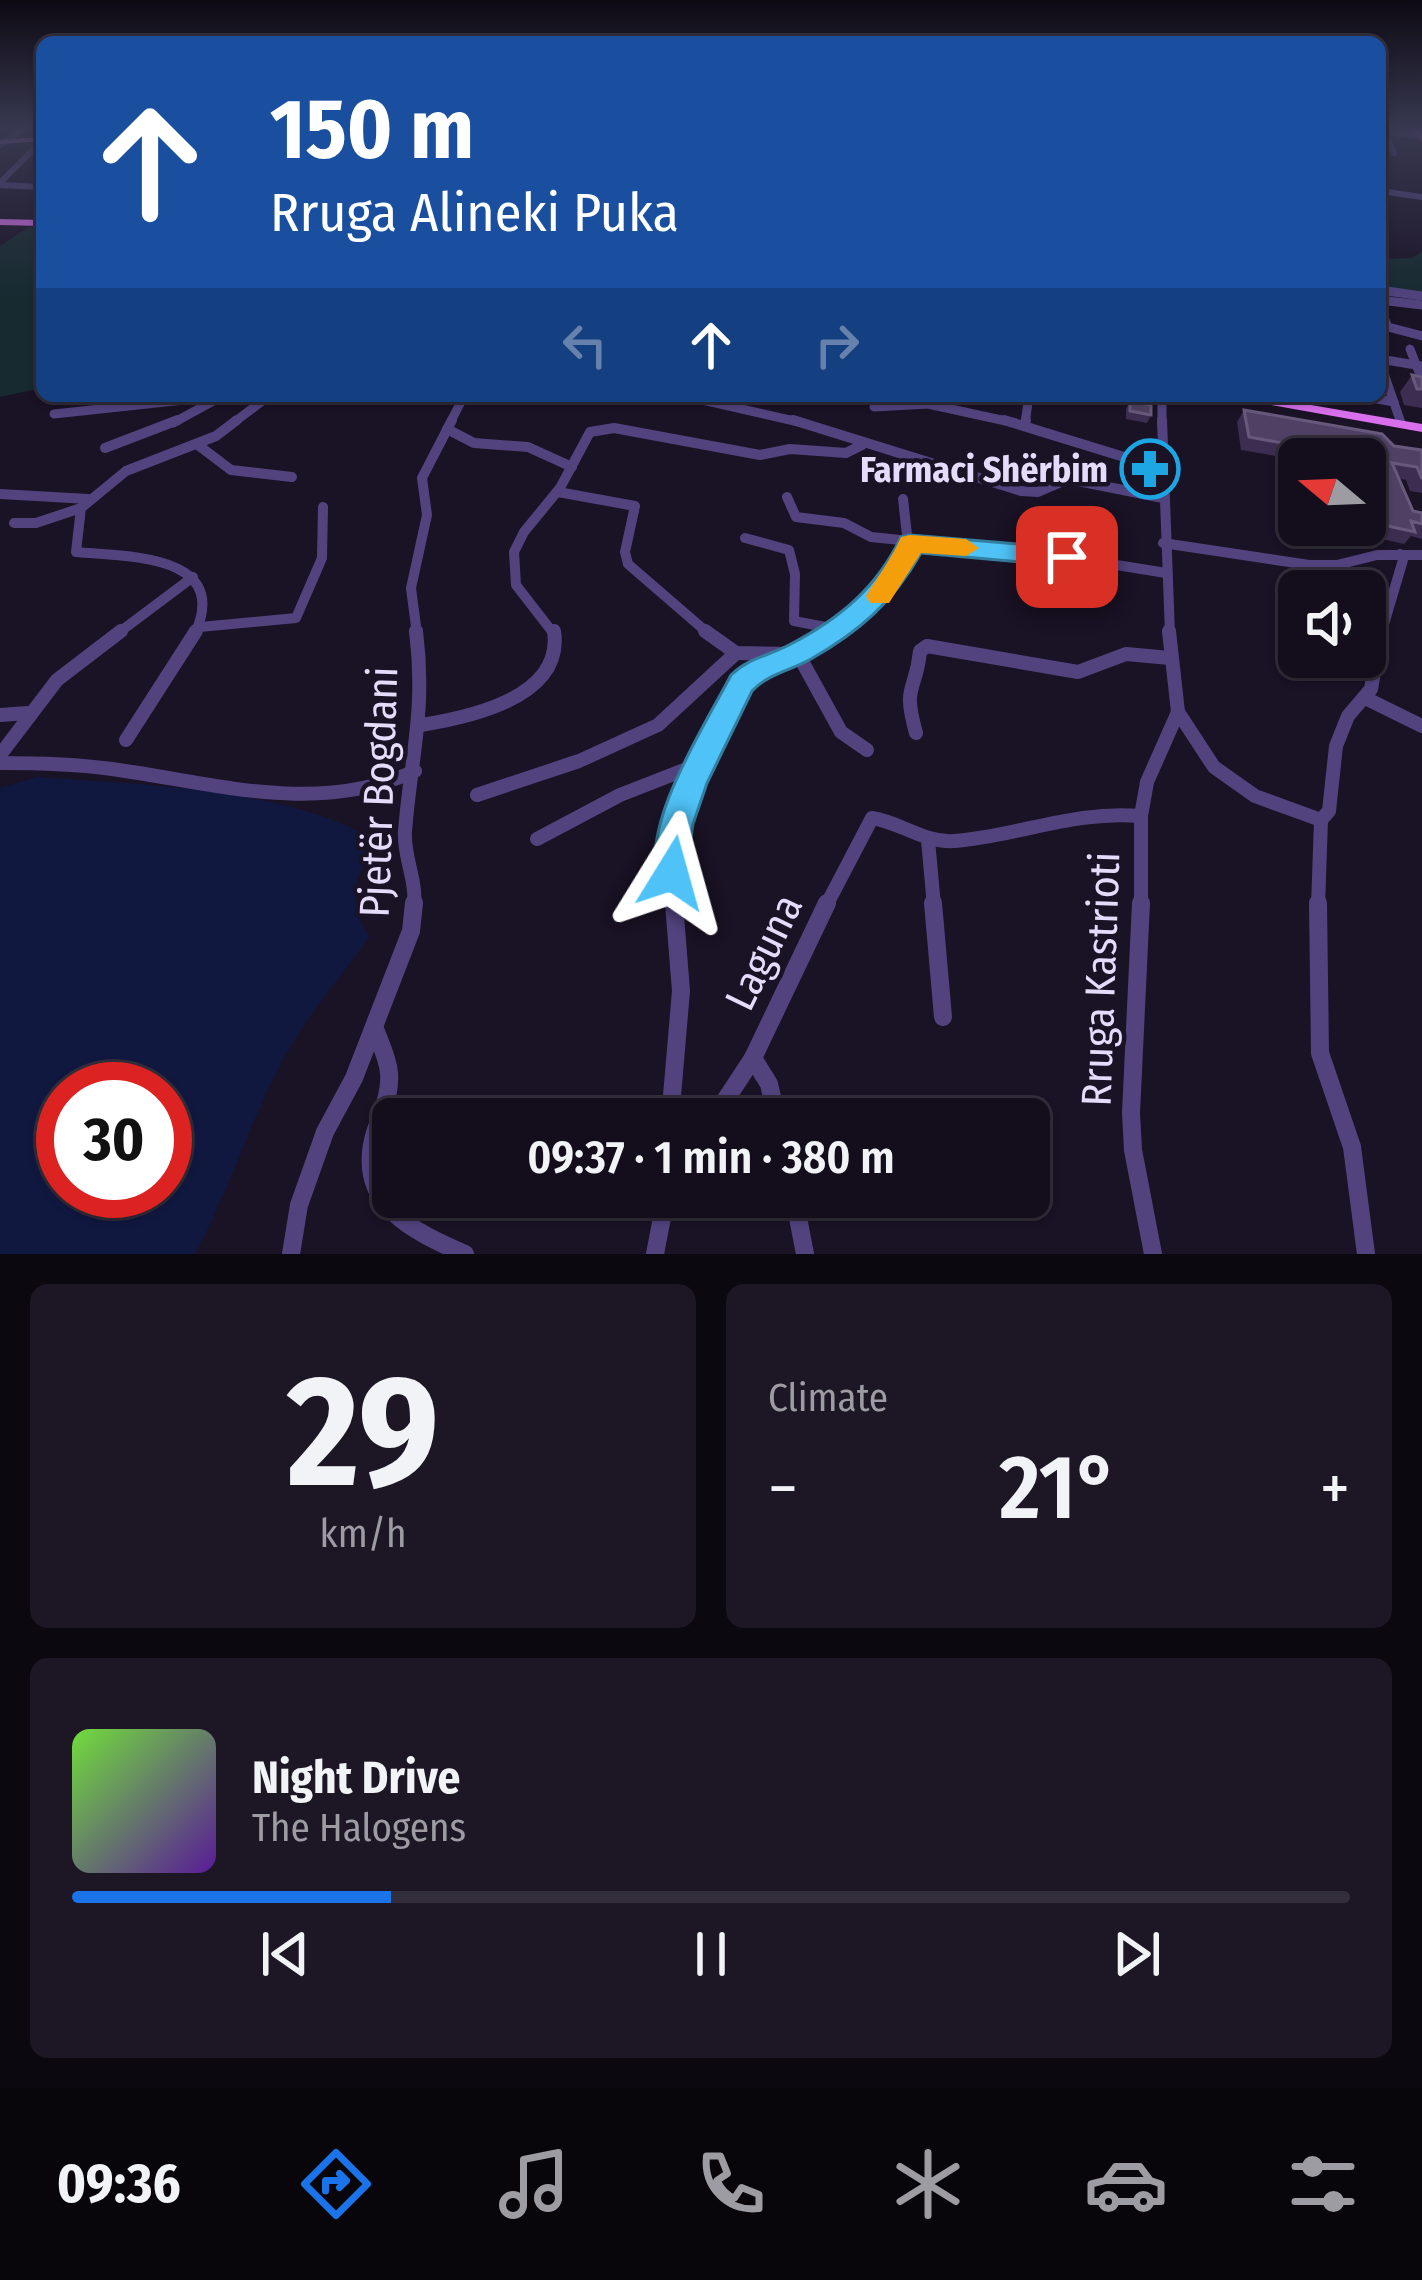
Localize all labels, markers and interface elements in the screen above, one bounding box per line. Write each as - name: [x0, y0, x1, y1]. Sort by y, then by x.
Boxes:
- text: 150 m: [270, 79, 474, 180]
- icon: ahead: [72, 84, 228, 240]
- text: Rruga Alineki Puka: [270, 181, 679, 245]
- icon: left: [552, 312, 618, 378]
- icon: ahead: [678, 312, 744, 378]
- icon: right: [804, 312, 870, 378]
- pharmacy icon: Farmaci Shërbim: [1119, 438, 1181, 500]
- north arrow: [1278, 438, 1386, 546]
- map controls: [1278, 438, 1386, 678]
- place label: Farmaci Shërbim: [860, 448, 1108, 492]
- pin: [1016, 506, 1118, 608]
- icon: arrive: [1034, 524, 1100, 590]
- button: sound: [1278, 570, 1386, 678]
- street label: Pjetër Bogdani: [350, 666, 408, 918]
- position arrow: [609, 810, 735, 936]
- street label: Rruga Kastrioti: [1072, 851, 1130, 1107]
- street label: Laguna: [715, 886, 813, 1018]
- speed limit sign: 30: [36, 1062, 192, 1218]
- text: 09:37 · 1 min · 380 m: [527, 1131, 895, 1185]
- text: 29: [287, 1339, 439, 1526]
- text: Climate: [768, 1375, 888, 1421]
- text: 21°: [999, 1434, 1118, 1542]
- text: −: [768, 1449, 798, 1528]
- text: +: [1320, 1449, 1350, 1528]
- text: km/h: [320, 1511, 406, 1557]
- text: Night Drive: [252, 1751, 460, 1805]
- text: The Halogens: [252, 1805, 466, 1851]
- icon: previous: [252, 1921, 318, 1987]
- icon: pause: [678, 1921, 744, 1987]
- icon: next: [1104, 1921, 1170, 1987]
- icon: directions: [294, 2142, 378, 2226]
- icon: music: [492, 2142, 576, 2226]
- icon: phone: [689, 2142, 773, 2226]
- icon: climate: [886, 2142, 970, 2226]
- icon: car: [1084, 2142, 1168, 2226]
- icon: filters: [1281, 2142, 1365, 2226]
- text: 09:36: [57, 2152, 181, 2216]

